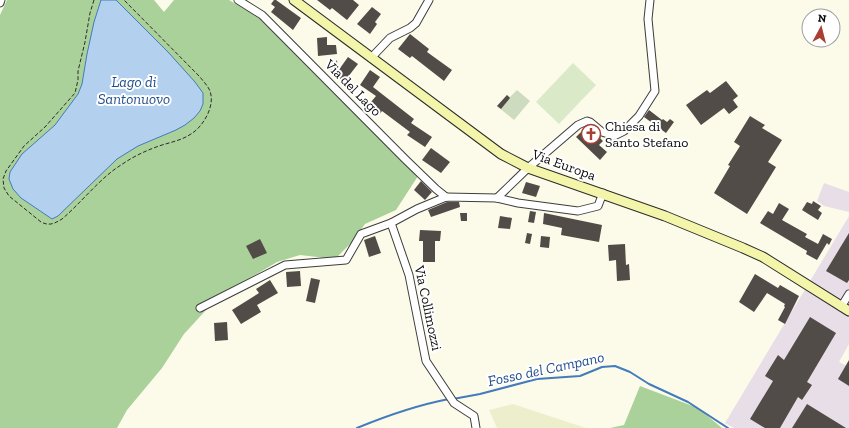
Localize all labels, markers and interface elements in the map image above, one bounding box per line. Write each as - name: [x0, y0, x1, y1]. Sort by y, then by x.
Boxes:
- north arrow: [801, 8, 841, 48]
- text: N: [817, 12, 828, 26]
- street label: Via del Lago: [320, 55, 385, 120]
- water label: Lago di Santonuovo: [98, 73, 170, 108]
- place label: Chiesa di Santo Stefano: [605, 118, 688, 151]
- church icon: Chiesa di Santo Stefano: [580, 123, 602, 145]
- street label: Via Europa: [529, 145, 598, 184]
- street label: Via Collimozzi: [410, 263, 445, 352]
- water label: Fosso del Campano: [486, 348, 606, 390]

